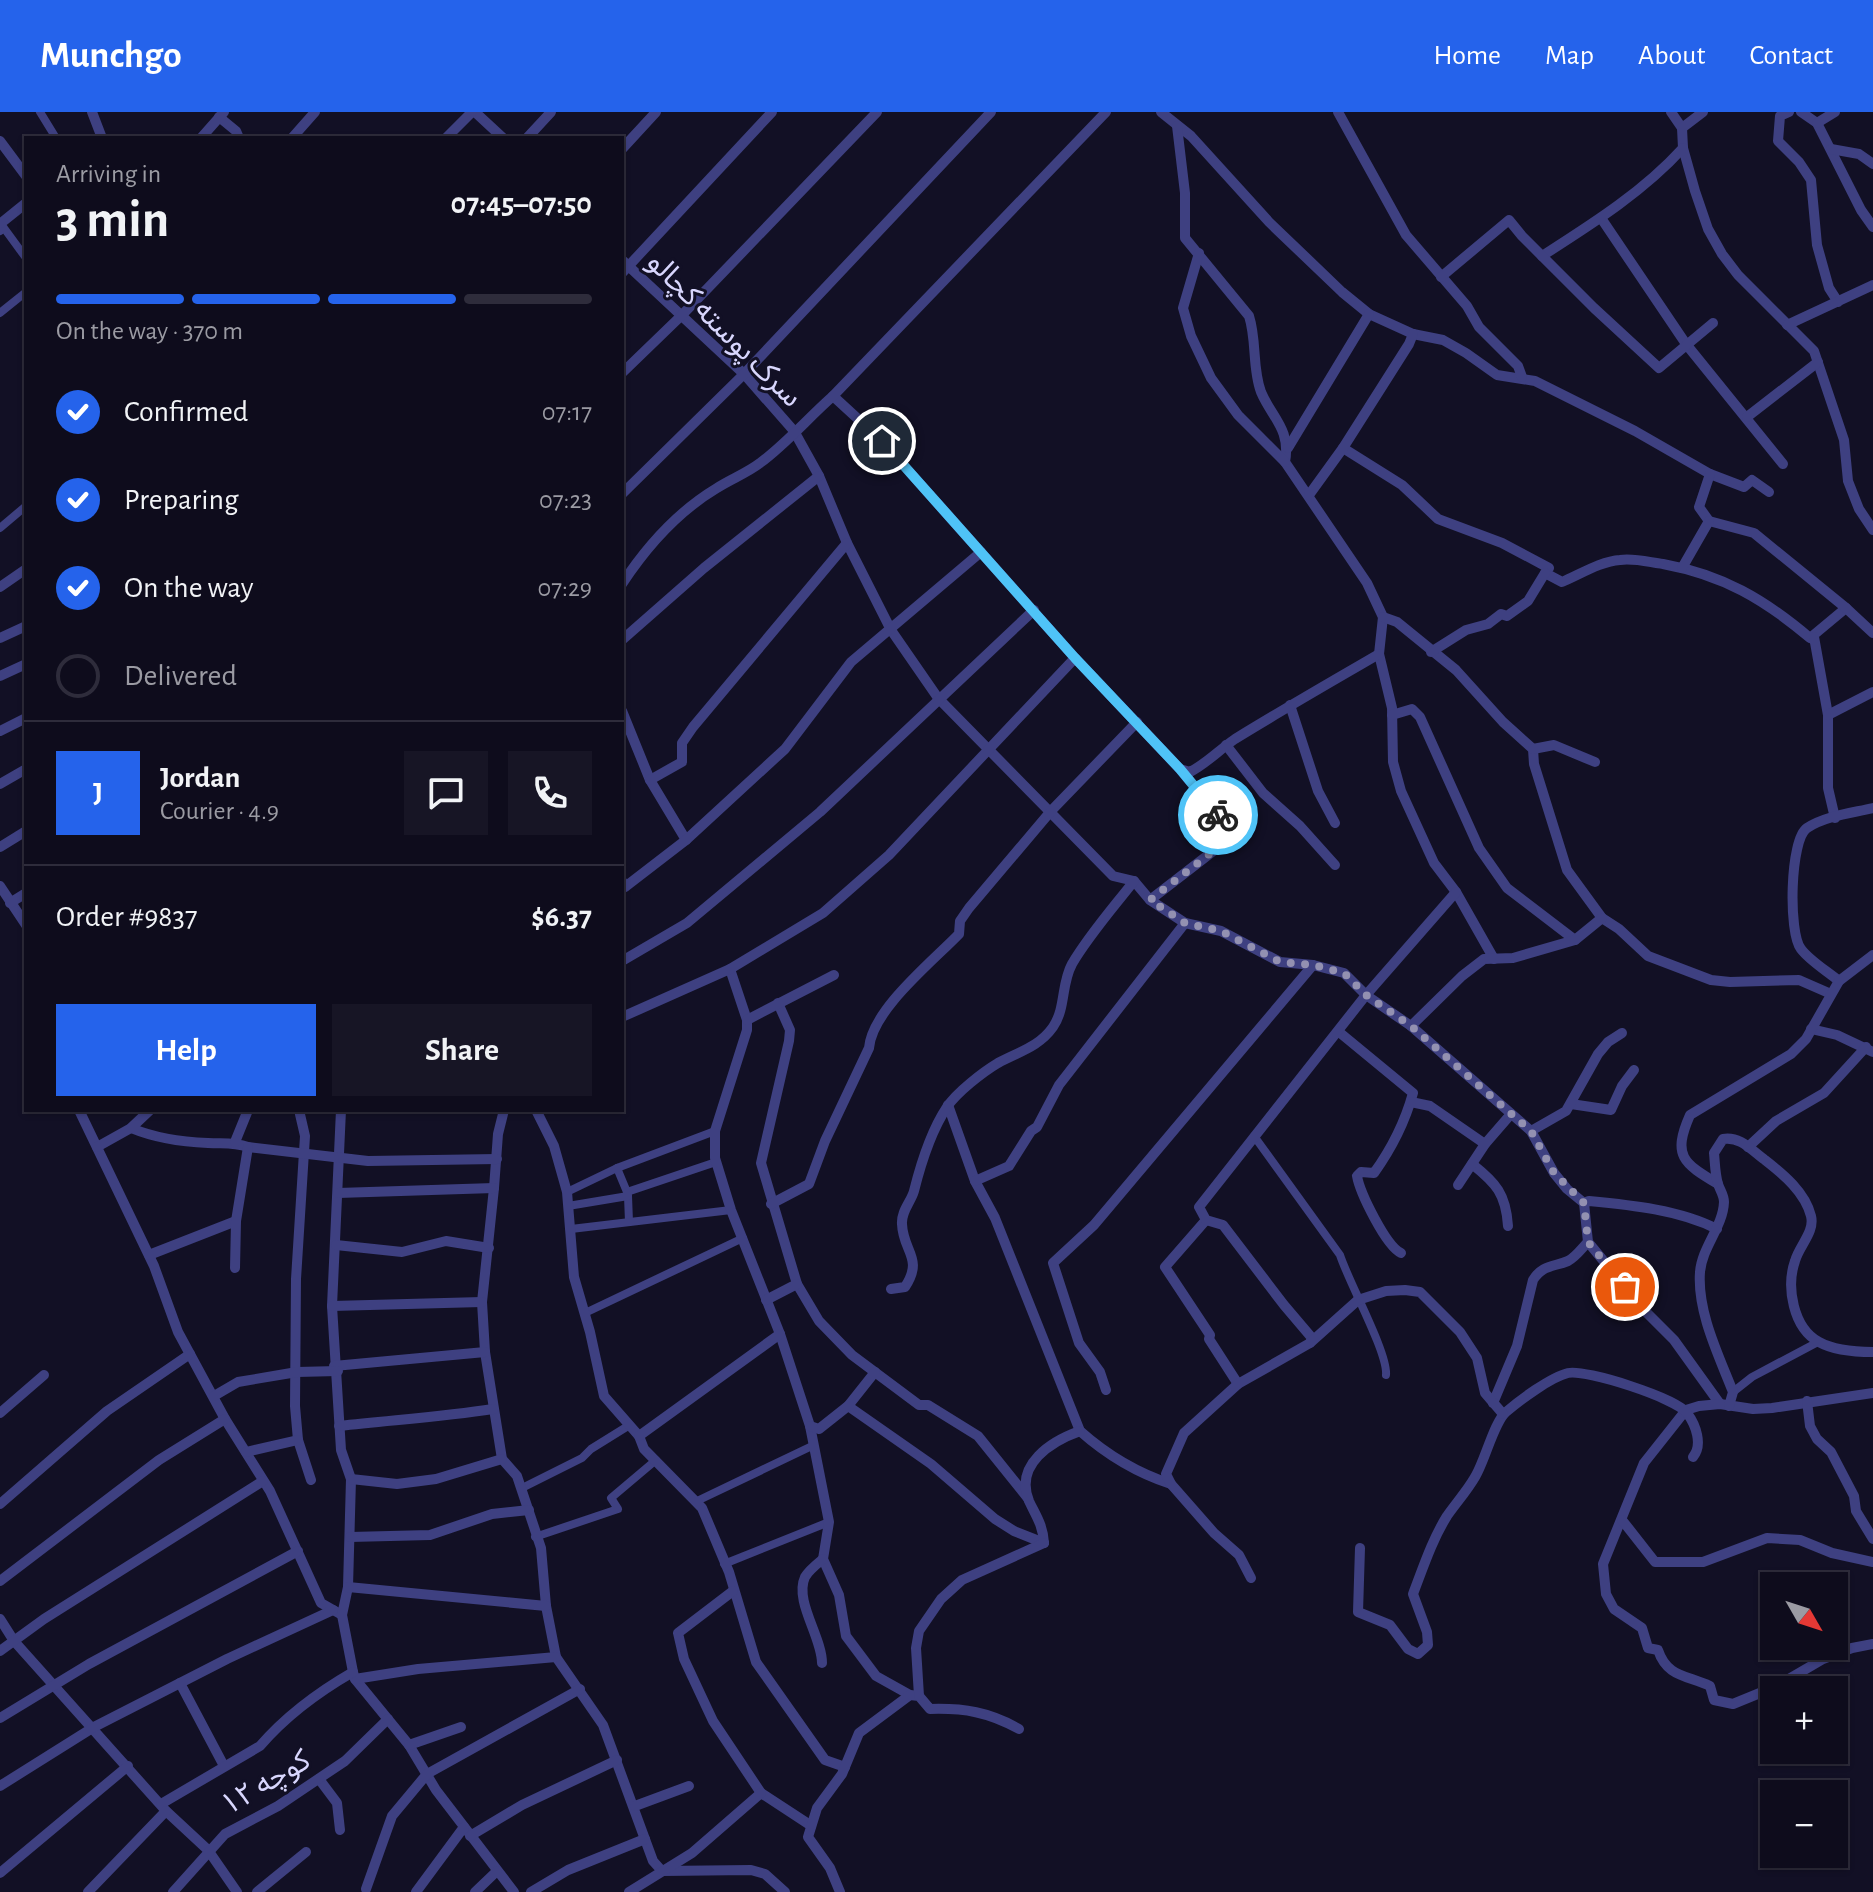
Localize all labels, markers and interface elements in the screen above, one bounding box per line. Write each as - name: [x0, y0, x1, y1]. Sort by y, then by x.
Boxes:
- text: Munchgo: [40, 37, 182, 75]
- text: Home: [1434, 42, 1501, 70]
- text: Map: [1545, 42, 1594, 70]
- text: About: [1638, 42, 1706, 70]
- text: Contact: [1750, 42, 1833, 70]
- text: Arriving in: [56, 161, 161, 187]
- text: 07:45–07:50: [451, 189, 592, 219]
- text: 3 min: [56, 194, 169, 246]
- street label: سرک پوسته کچالو: [639, 247, 807, 415]
- text: On the way · 370 m: [56, 318, 243, 344]
- icon: check: [56, 390, 100, 434]
- text: Confirmed: [124, 397, 248, 427]
- text: 07:17: [542, 399, 592, 425]
- pin: [848, 407, 916, 475]
- icon: home: [860, 419, 904, 463]
- icon: check: [56, 478, 100, 522]
- text: Preparing: [124, 485, 239, 515]
- text: 07:23: [539, 487, 592, 513]
- icon: check: [56, 566, 100, 610]
- text: On the way: [124, 573, 253, 603]
- text: 07:29: [537, 575, 592, 601]
- text: Delivered: [124, 661, 237, 691]
- button: chat: [404, 751, 488, 835]
- button: phone: [508, 751, 592, 835]
- text: Jordan: [160, 763, 240, 793]
- courier: [1178, 775, 1258, 855]
- text: J: [93, 778, 103, 808]
- icon: bike: [1196, 793, 1240, 837]
- text: Courier · 4.9: [160, 798, 279, 824]
- text: Order #9837: [56, 902, 197, 932]
- text: $6.37: [531, 902, 592, 932]
- button: Help: [56, 1004, 316, 1096]
- button: Share: [332, 1004, 592, 1096]
- pin: [1591, 1253, 1659, 1321]
- icon: bag: [1603, 1265, 1647, 1309]
- north arrow: [1760, 1572, 1848, 1660]
- map controls: [1760, 1572, 1848, 1868]
- button: +: [1760, 1676, 1848, 1764]
- street label: کوچه ۱۲: [216, 1744, 317, 1824]
- button: −: [1760, 1780, 1848, 1868]

